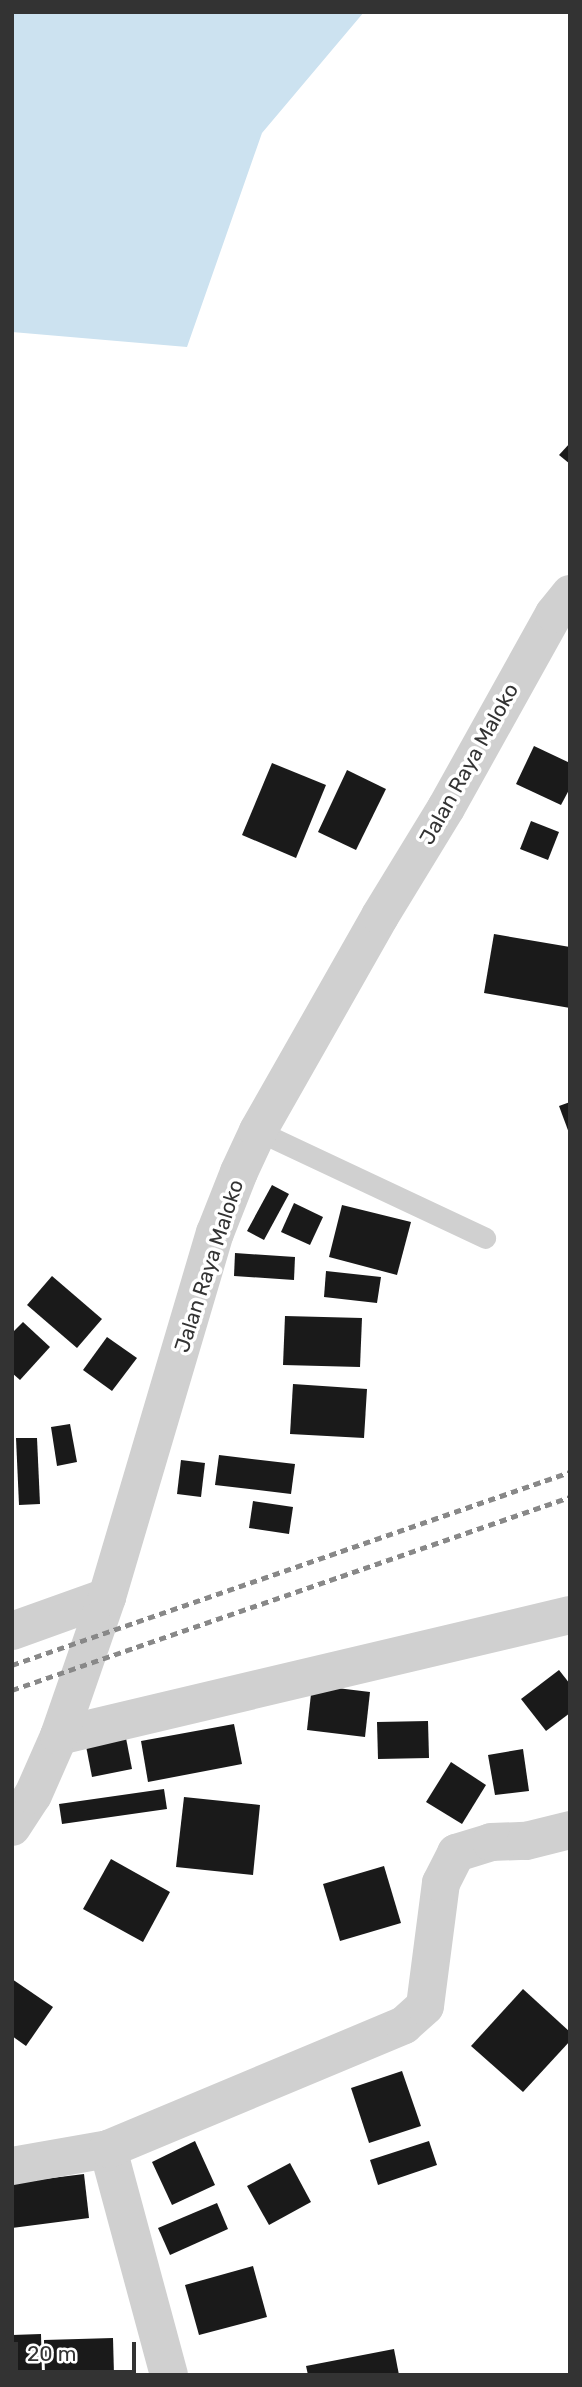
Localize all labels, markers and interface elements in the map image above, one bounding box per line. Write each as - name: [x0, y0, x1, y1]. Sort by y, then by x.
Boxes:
- street label: Jalan Raya Maloko: [414, 679, 524, 849]
- street label: Jalan Raya Maloko: [169, 1176, 249, 1356]
- scale bar: [18, 2328, 140, 2372]
- text: 20 m: [27, 2341, 76, 2366]

